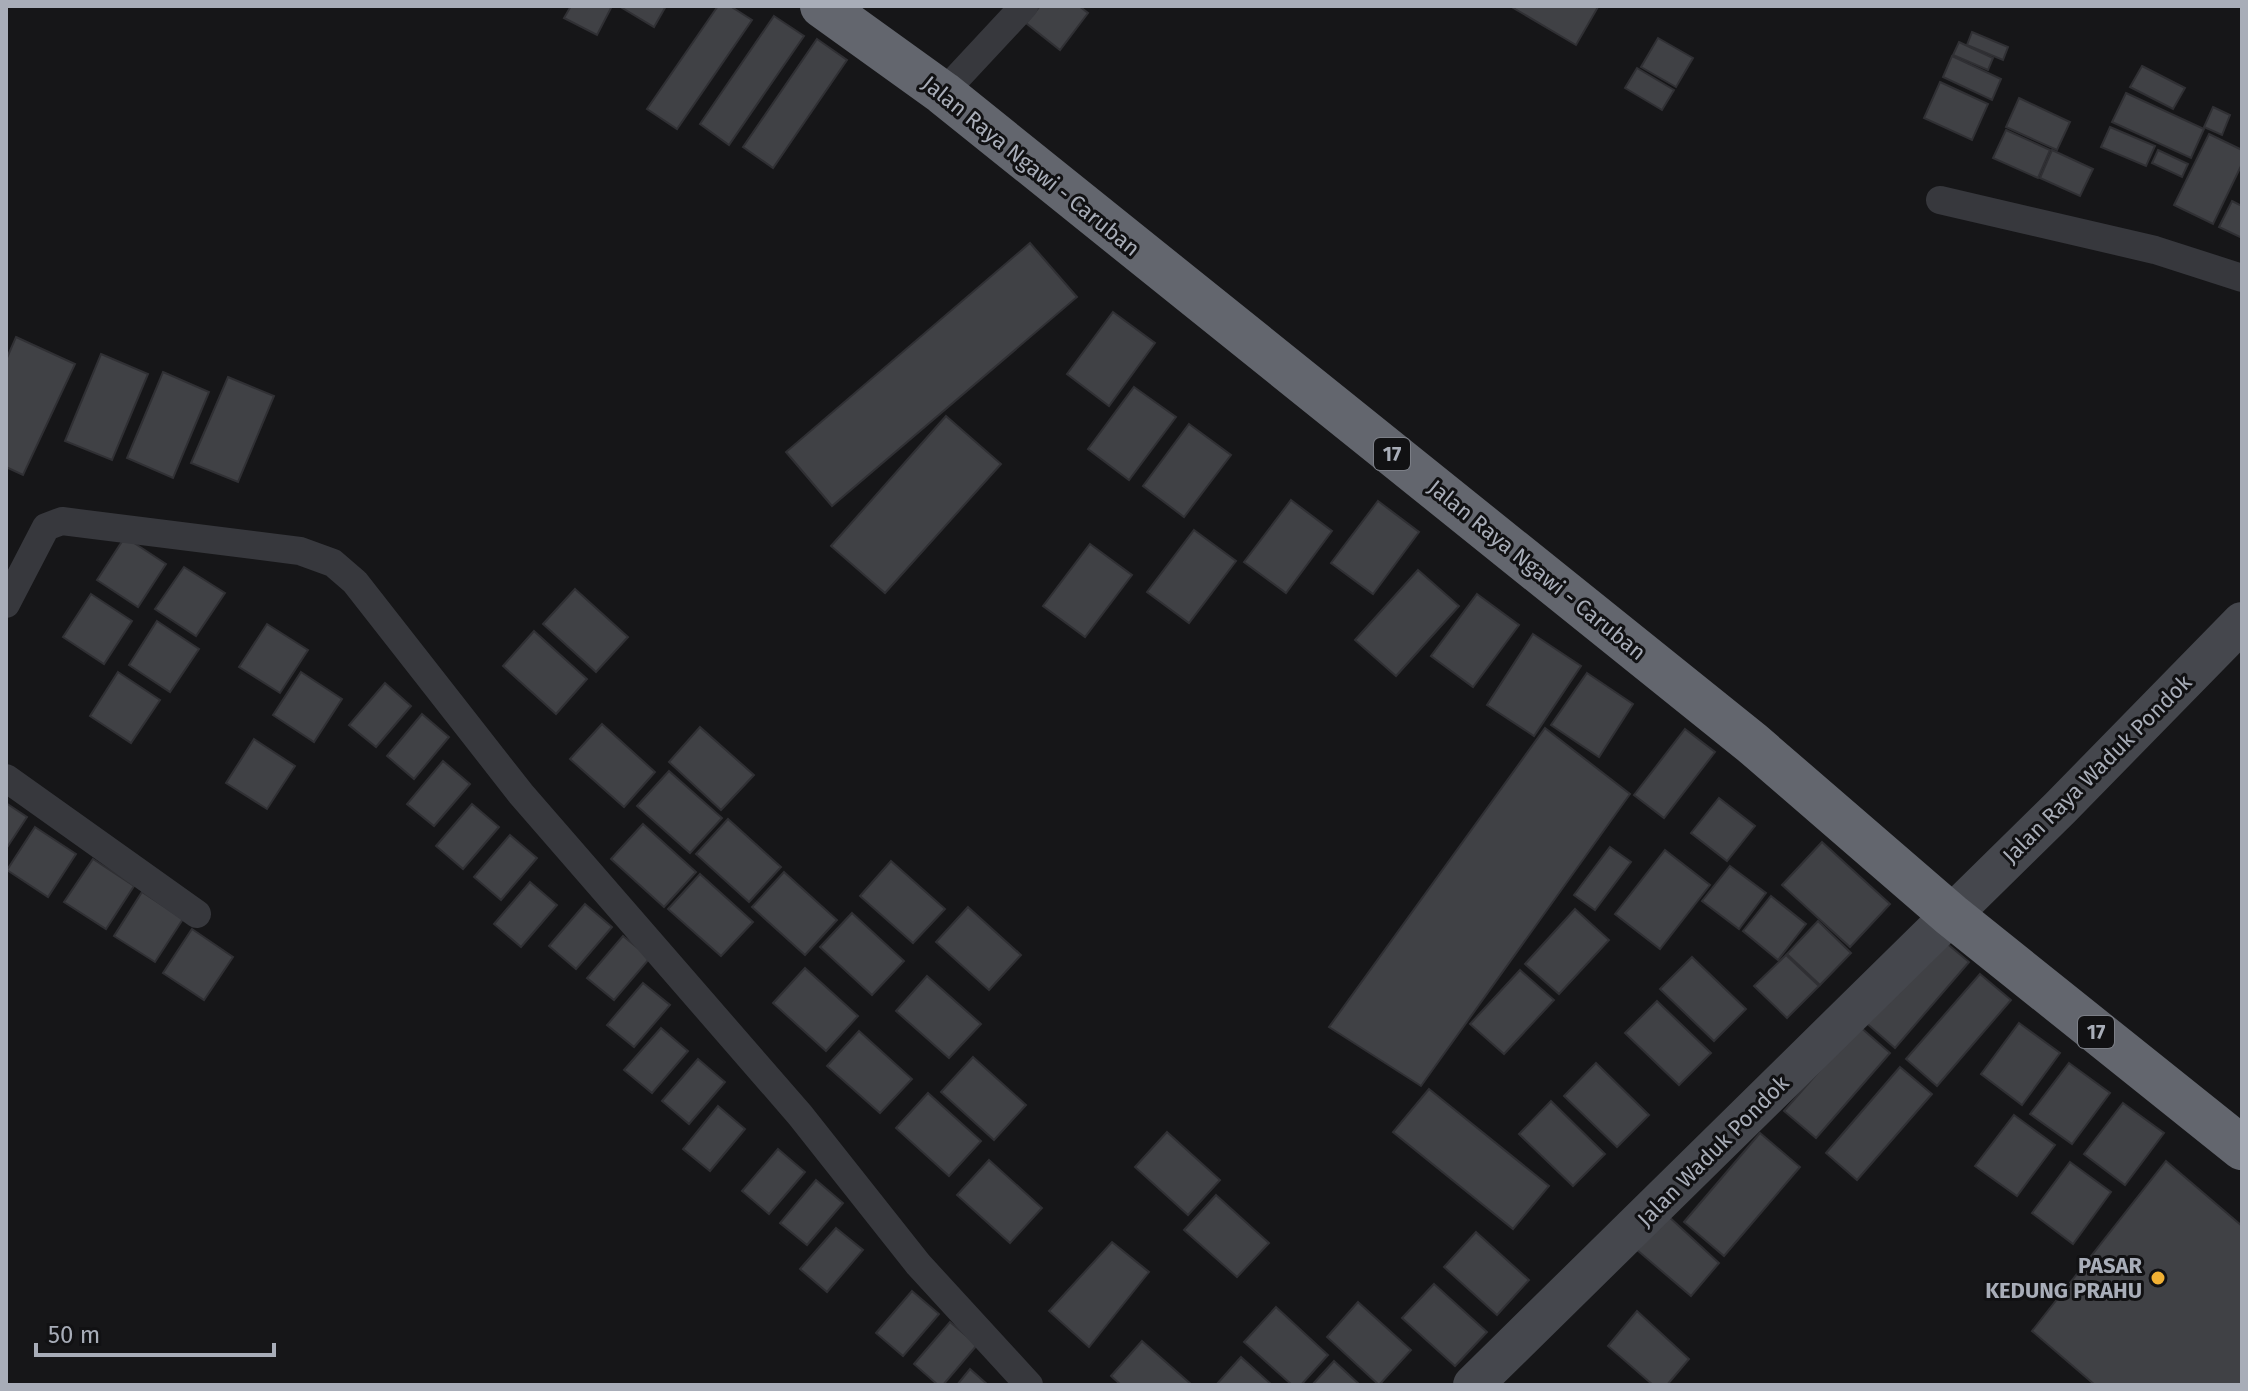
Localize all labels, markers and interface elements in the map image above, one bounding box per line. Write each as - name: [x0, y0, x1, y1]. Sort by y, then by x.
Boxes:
- street label: Jalan Raya Ngawi - Caruban: [917, 70, 1145, 262]
- road number: 17: [1374, 438, 1410, 470]
- street label: Jalan Raya Ngawi - Caruban: [1423, 474, 1651, 666]
- street label: Jalan Raya Waduk Pondok: [1997, 668, 2198, 869]
- road number: 17: [2078, 1016, 2114, 1048]
- street label: Jalan Waduk Pondok: [1632, 1069, 1795, 1232]
- place label: PASAR KEDUNG PRAHU: [1985, 1252, 2142, 1304]
- marker: PASAR KEDUNG PRAHU: [2149, 1269, 2167, 1287]
- scale bar: [36, 1307, 274, 1357]
- text: 50 m: [48, 1321, 100, 1349]

